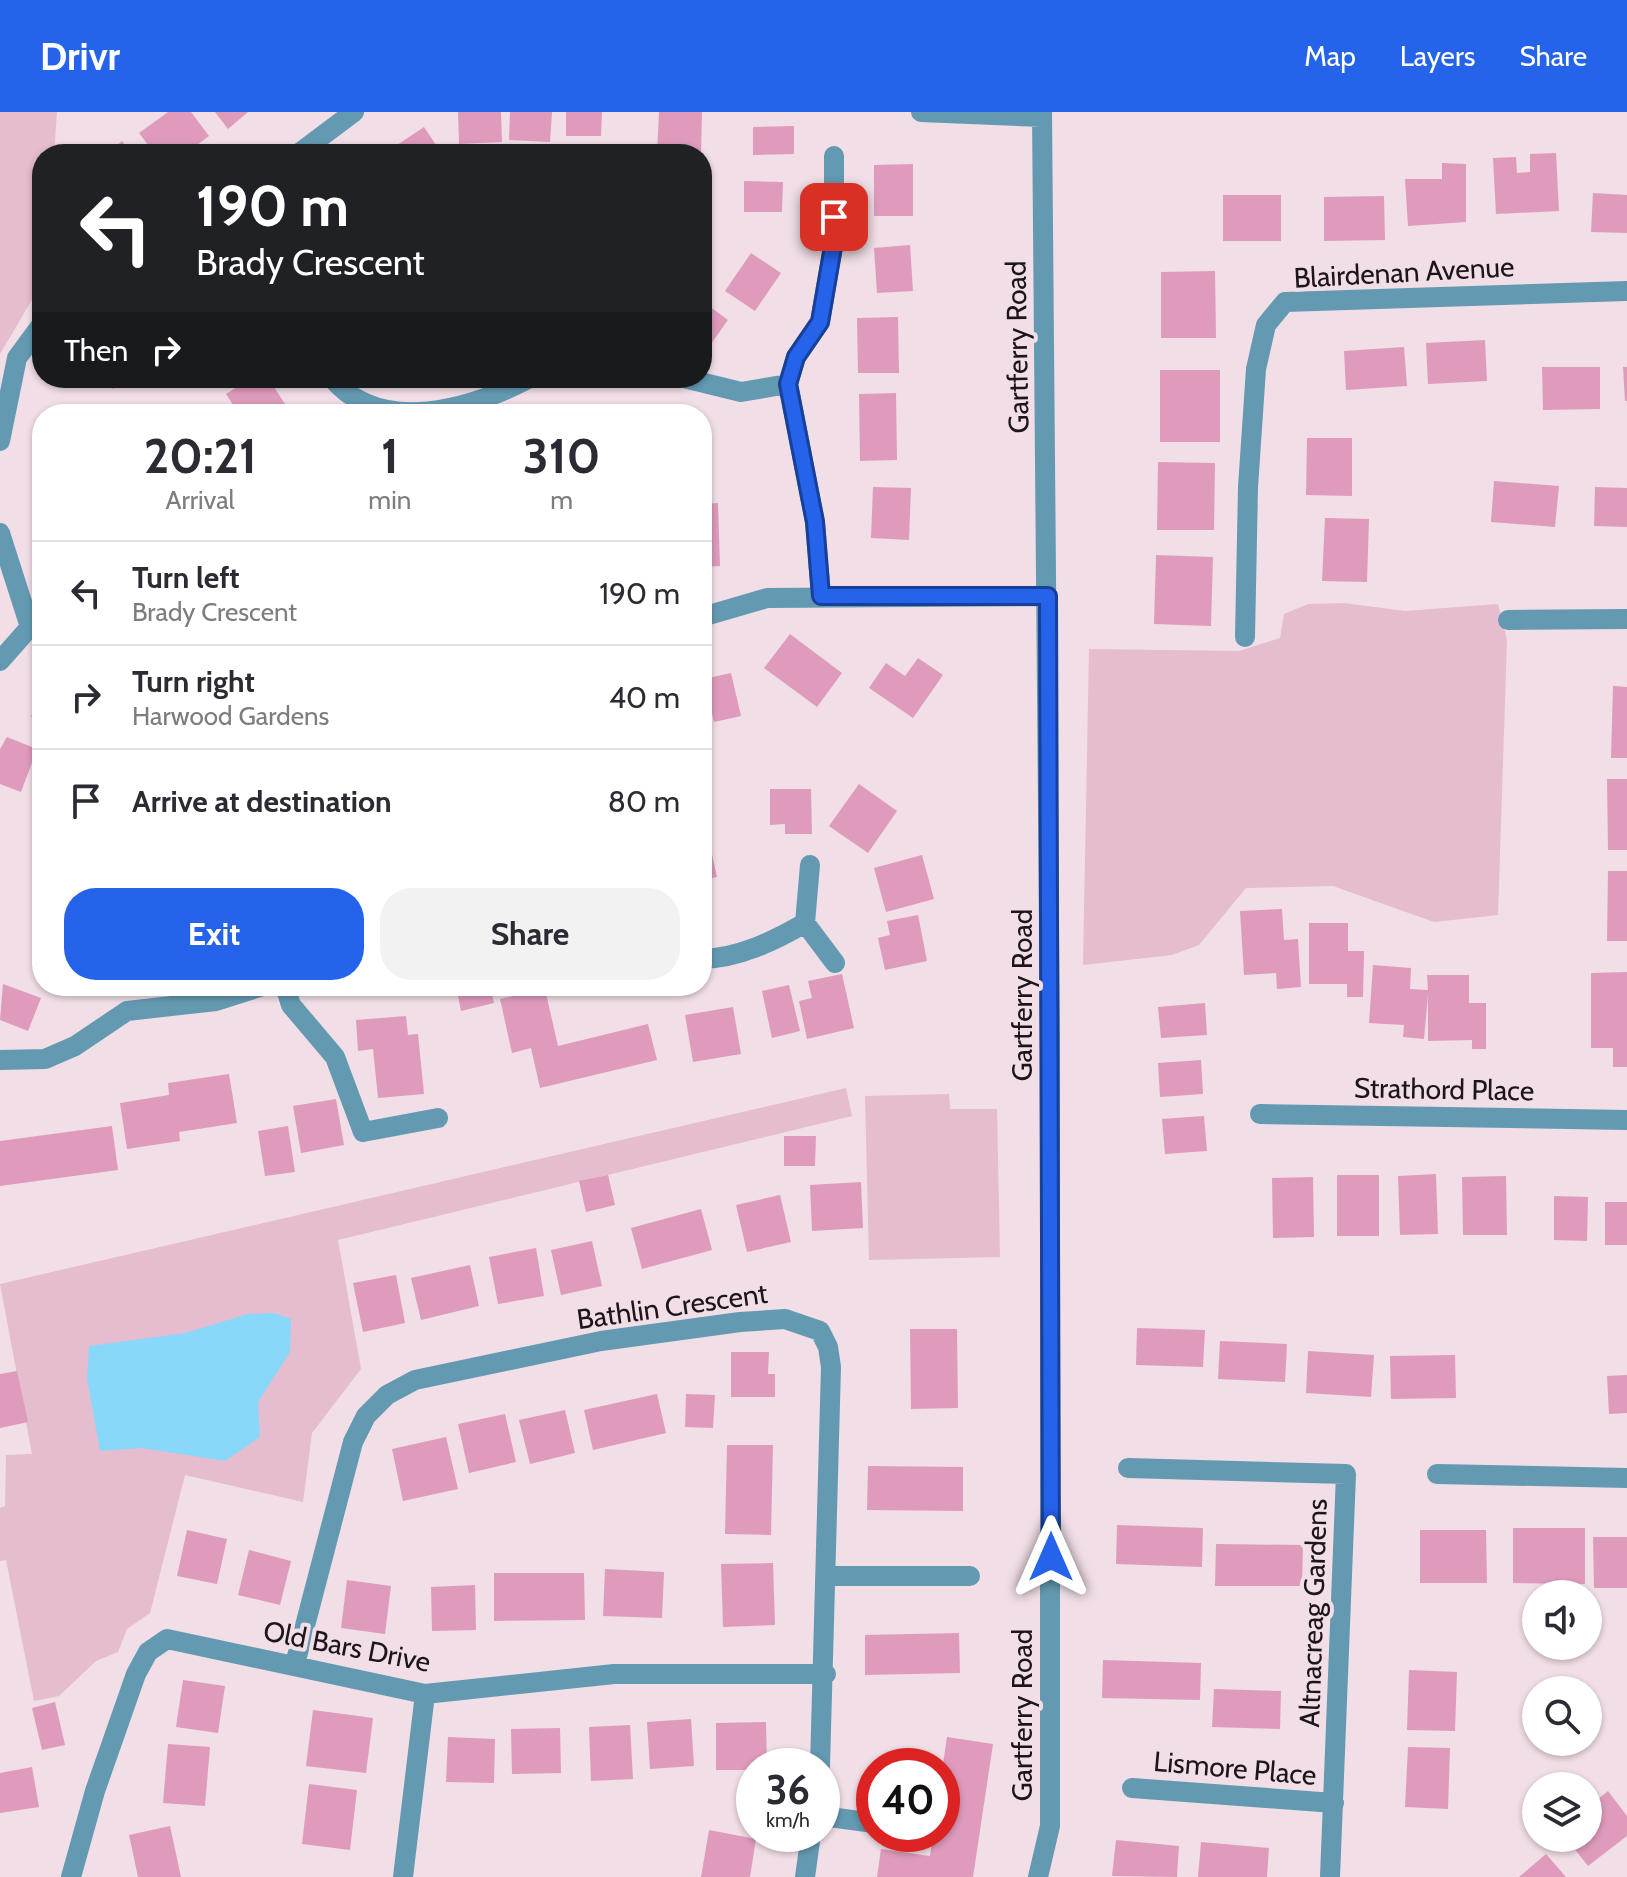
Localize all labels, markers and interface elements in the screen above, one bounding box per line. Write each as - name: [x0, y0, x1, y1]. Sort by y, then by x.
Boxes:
- text: Drivr: [40, 33, 120, 80]
- text: Map: [1304, 39, 1356, 73]
- text: Layers: [1400, 39, 1475, 73]
- text: Share: [1519, 39, 1587, 73]
- text: 190 m: [196, 172, 349, 240]
- icon: left: [64, 176, 168, 280]
- pin: [800, 183, 868, 251]
- icon: arrive: [812, 195, 856, 239]
- text: Brady Crescent: [196, 240, 425, 284]
- street label: Blairdenan Avenue: [1293, 249, 1515, 295]
- street label: Gartferry Road: [998, 260, 1036, 434]
- icon: right: [144, 328, 188, 372]
- text: Then: [64, 332, 128, 369]
- text: 20:21: [144, 427, 257, 485]
- text: 1: [381, 427, 399, 485]
- text: 310: [523, 427, 600, 485]
- text: Arrival: [166, 484, 235, 516]
- text: min: [368, 484, 411, 516]
- text: m: [550, 484, 573, 516]
- text: Turn left: [132, 559, 240, 596]
- icon: left: [64, 571, 108, 615]
- text: 190 m: [599, 575, 680, 612]
- text: Brady Crescent: [132, 596, 297, 628]
- text: Turn right: [132, 663, 255, 700]
- icon: right: [64, 675, 108, 719]
- text: 40 m: [609, 679, 680, 716]
- text: Harwood Gardens: [132, 700, 329, 732]
- icon: arrive: [64, 779, 108, 823]
- text: Arrive at destination: [132, 783, 392, 820]
- text: 80 m: [608, 783, 680, 820]
- button: Exit: [64, 888, 364, 980]
- button: Share: [380, 888, 680, 980]
- street label: Gartferry Road: [1005, 909, 1039, 1081]
- street label: Strathord Place: [1354, 1070, 1534, 1108]
- street label: Bathlin Crescent: [574, 1276, 770, 1336]
- street label: Altnacreag Gardens: [1292, 1498, 1334, 1728]
- position arrow: [1009, 1515, 1093, 1599]
- map controls: [1522, 1580, 1602, 1852]
- button: sound: [1522, 1580, 1602, 1660]
- street label: Old Bars Drive: [261, 1613, 433, 1679]
- street label: Gartferry Road: [1005, 1629, 1039, 1801]
- button: search: [1522, 1676, 1602, 1756]
- street label: Lismore Place: [1152, 1744, 1318, 1792]
- speed limit sign: 40: [856, 1748, 960, 1852]
- text: 36: [766, 1765, 810, 1814]
- button: layers: [1522, 1772, 1602, 1852]
- text: km/h: [766, 1808, 810, 1832]

